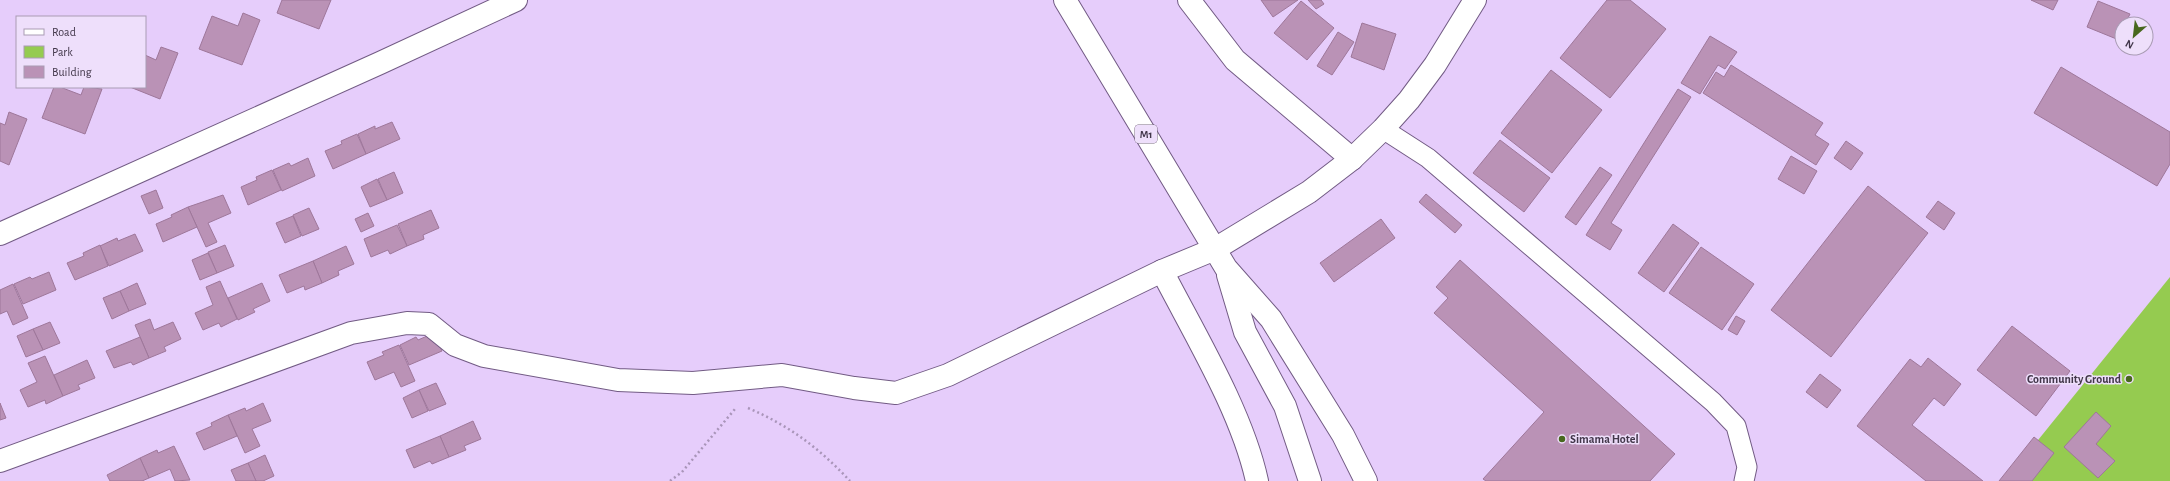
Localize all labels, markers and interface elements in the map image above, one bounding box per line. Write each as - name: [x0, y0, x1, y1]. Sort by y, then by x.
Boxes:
- legend: [16, 16, 146, 88]
- north arrow: [2114, 16, 2154, 56]
- text: Road: [52, 26, 76, 38]
- text: N: [2124, 38, 2136, 51]
- text: Park: [52, 46, 73, 58]
- text: Building: [52, 66, 92, 78]
- road number: M1: [1135, 125, 1157, 143]
- place label: Community Ground: [2027, 373, 2122, 386]
- marker: Community Ground: [2124, 374, 2134, 384]
- place label: Simama Hotel: [1570, 433, 1639, 445]
- marker: Simama Hotel: [1557, 434, 1567, 444]

